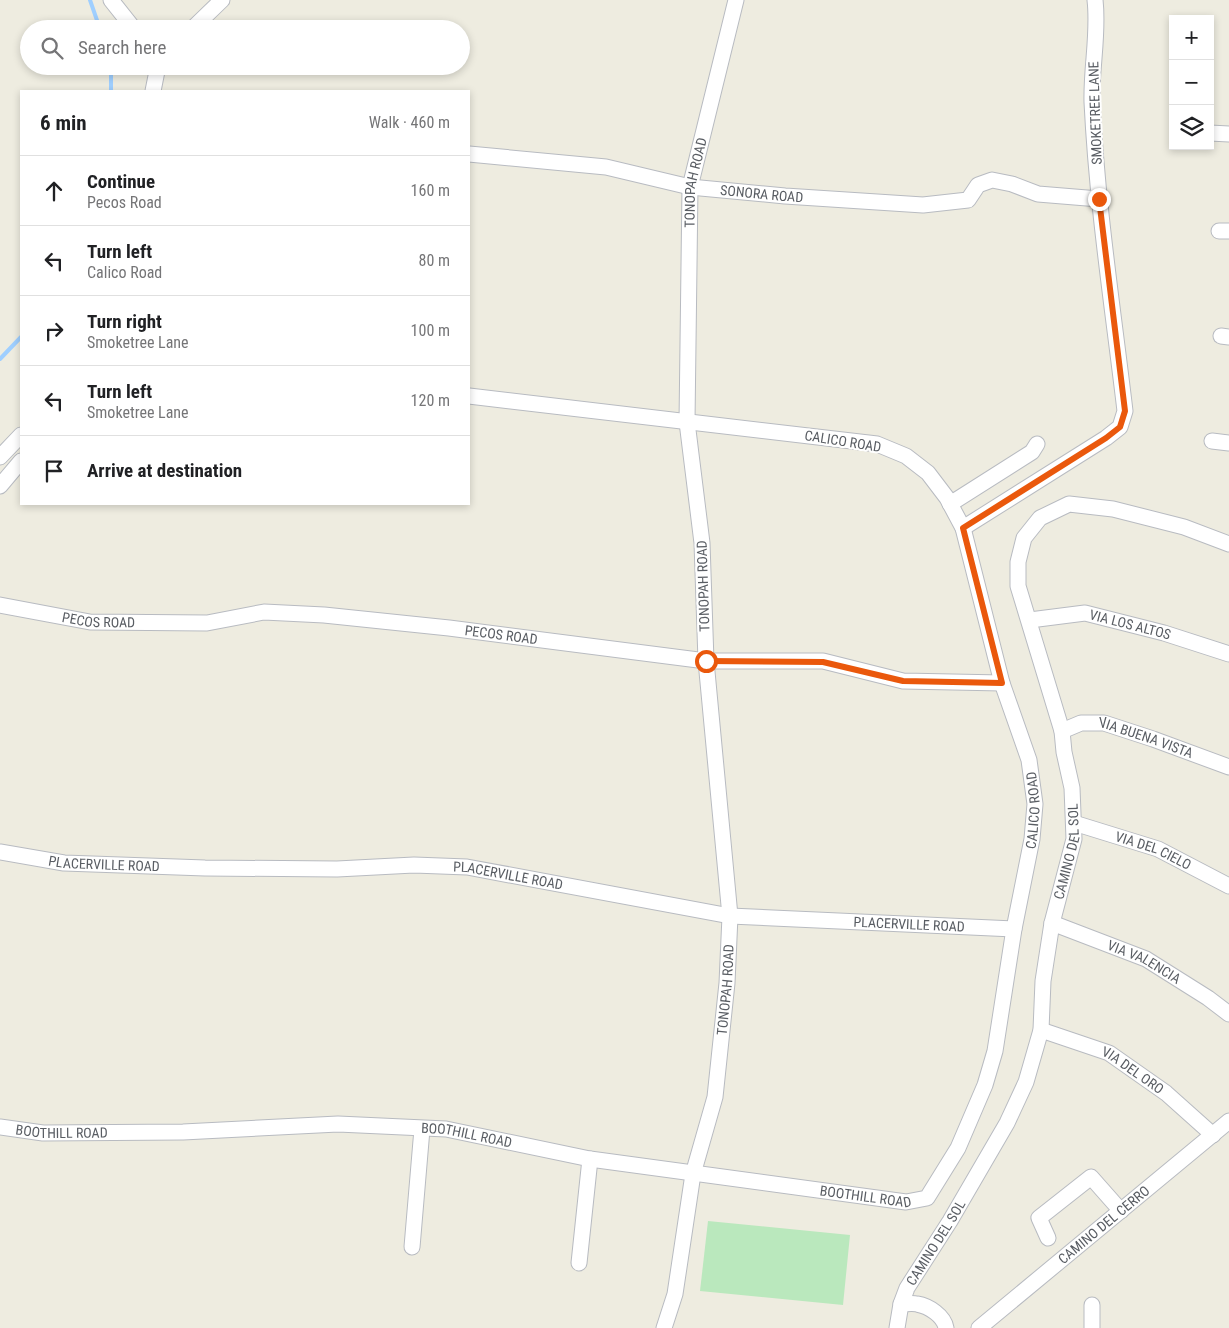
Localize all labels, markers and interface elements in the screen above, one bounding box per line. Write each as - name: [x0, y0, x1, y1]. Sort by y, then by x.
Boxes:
- map controls: [1169, 15, 1214, 150]
- button: +: [1169, 15, 1214, 60]
- search box: [20, 20, 470, 75]
- icon: search: [38, 34, 66, 62]
- text: Search here: [78, 36, 166, 59]
- button: −: [1169, 60, 1214, 105]
- street label: SMOKETREE LANE: [1085, 61, 1105, 165]
- button: layers: [1169, 105, 1214, 150]
- text: 6 min: [40, 111, 87, 135]
- text: Walk · 460 m: [369, 113, 450, 132]
- street label: TONOPAH ROAD: [681, 136, 710, 228]
- text: Continue: [87, 170, 155, 193]
- icon: ahead: [40, 177, 68, 205]
- text: 160 m: [411, 181, 450, 200]
- street label: SONORA ROAD: [719, 182, 804, 205]
- route end: [1088, 188, 1111, 211]
- text: Pecos Road: [87, 193, 162, 212]
- text: Turn left: [87, 240, 152, 263]
- icon: left: [40, 247, 68, 275]
- text: 80 m: [418, 251, 450, 270]
- text: Calico Road: [87, 263, 162, 282]
- text: Turn right: [87, 310, 162, 333]
- icon: right: [40, 317, 68, 345]
- text: 100 m: [411, 321, 450, 340]
- text: Smoketree Lane: [87, 333, 189, 352]
- text: Turn left: [87, 380, 152, 403]
- icon: left: [40, 387, 68, 415]
- text: 120 m: [411, 391, 450, 410]
- text: Smoketree Lane: [87, 403, 189, 422]
- street label: CALICO ROAD: [803, 427, 883, 455]
- icon: arrive: [40, 457, 68, 485]
- text: Arrive at destination: [87, 459, 242, 482]
- street label: TONOPAH ROAD: [693, 540, 713, 632]
- street label: VIA LOS ALTOS: [1088, 606, 1173, 643]
- street label: PECOS ROAD: [61, 609, 135, 630]
- street label: PECOS ROAD: [464, 622, 539, 647]
- route start: [695, 650, 718, 673]
- street label: VIA BUENA VISTA: [1099, 715, 1195, 761]
- street label: CALICO ROAD: [1022, 771, 1043, 850]
- street label: CAMINO DEL SOL: [1051, 803, 1083, 901]
- street label: VIA DEL CIELO: [1113, 828, 1194, 873]
- street label: PLACERVILLE ROAD: [47, 852, 160, 874]
- street label: PLACERVILLE ROAD: [453, 858, 564, 893]
- street label: PLACERVILLE ROAD: [853, 914, 965, 935]
- street label: VIA VALENCIA: [1105, 937, 1184, 987]
- street label: TONOPAH ROAD: [714, 944, 737, 1036]
- street label: VIA DEL ORO: [1100, 1043, 1167, 1097]
- street label: BOOTHILL ROAD: [421, 1120, 514, 1151]
- street label: BOOTHILL ROAD: [15, 1121, 108, 1141]
- street label: BOOTHILL ROAD: [819, 1182, 913, 1210]
- street label: CAMINO DEL CERRO: [1055, 1182, 1153, 1267]
- street label: CAMINO DEL SOL: [903, 1197, 969, 1288]

